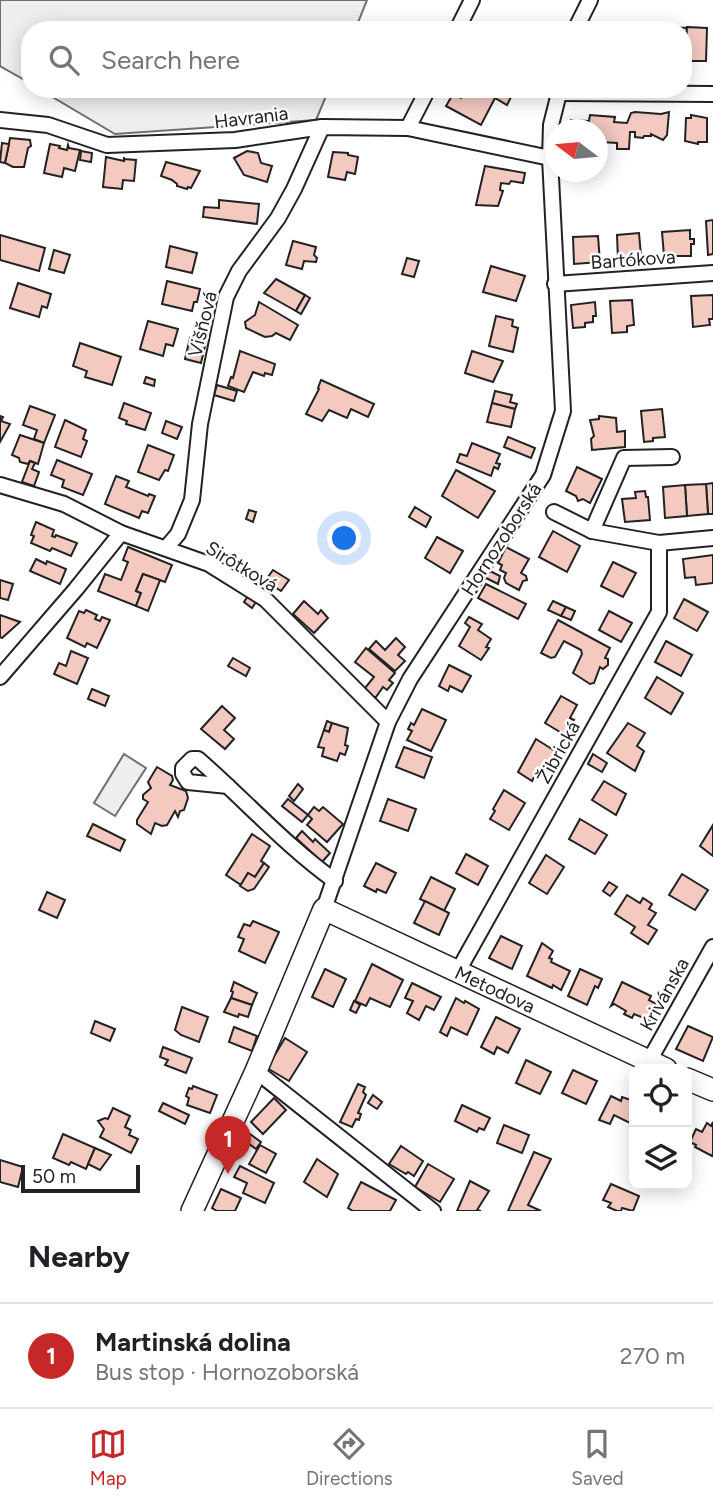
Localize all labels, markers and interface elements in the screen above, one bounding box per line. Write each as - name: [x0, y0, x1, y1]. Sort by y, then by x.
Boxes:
- search box: [21, 21, 692, 98]
- icon: search: [45, 41, 83, 79]
- text: Search here: [101, 44, 240, 76]
- street label: Havrania: [213, 102, 289, 133]
- north arrow: [545, 119, 608, 182]
- street label: Bartókova: [590, 245, 676, 274]
- street label: Višňová: [183, 289, 222, 360]
- street label: Hornozoborská: [456, 479, 546, 600]
- your location: [327, 521, 361, 555]
- street label: Sirôtková: [202, 536, 282, 597]
- street label: Žibrická: [532, 717, 585, 787]
- street label: Krivánska: [635, 954, 694, 1035]
- street label: Metodova: [451, 961, 539, 1018]
- map controls: [629, 1064, 692, 1190]
- button: locate: [629, 1064, 692, 1127]
- pin: 1: [205, 1116, 251, 1174]
- button: layers: [629, 1127, 692, 1190]
- scale bar: [21, 1162, 140, 1194]
- text: 50 m: [32, 1165, 76, 1188]
- text: Nearby: [28, 1238, 130, 1275]
- text: Martinská dolina: [95, 1326, 291, 1358]
- text: 1: [46, 1342, 56, 1370]
- text: 270 m: [620, 1342, 685, 1370]
- text: Bus stop · Hornozoborská: [95, 1358, 359, 1386]
- tab: Map: [89, 1425, 127, 1490]
- tab: Directions: [306, 1425, 393, 1490]
- tab: Saved: [571, 1425, 624, 1490]

